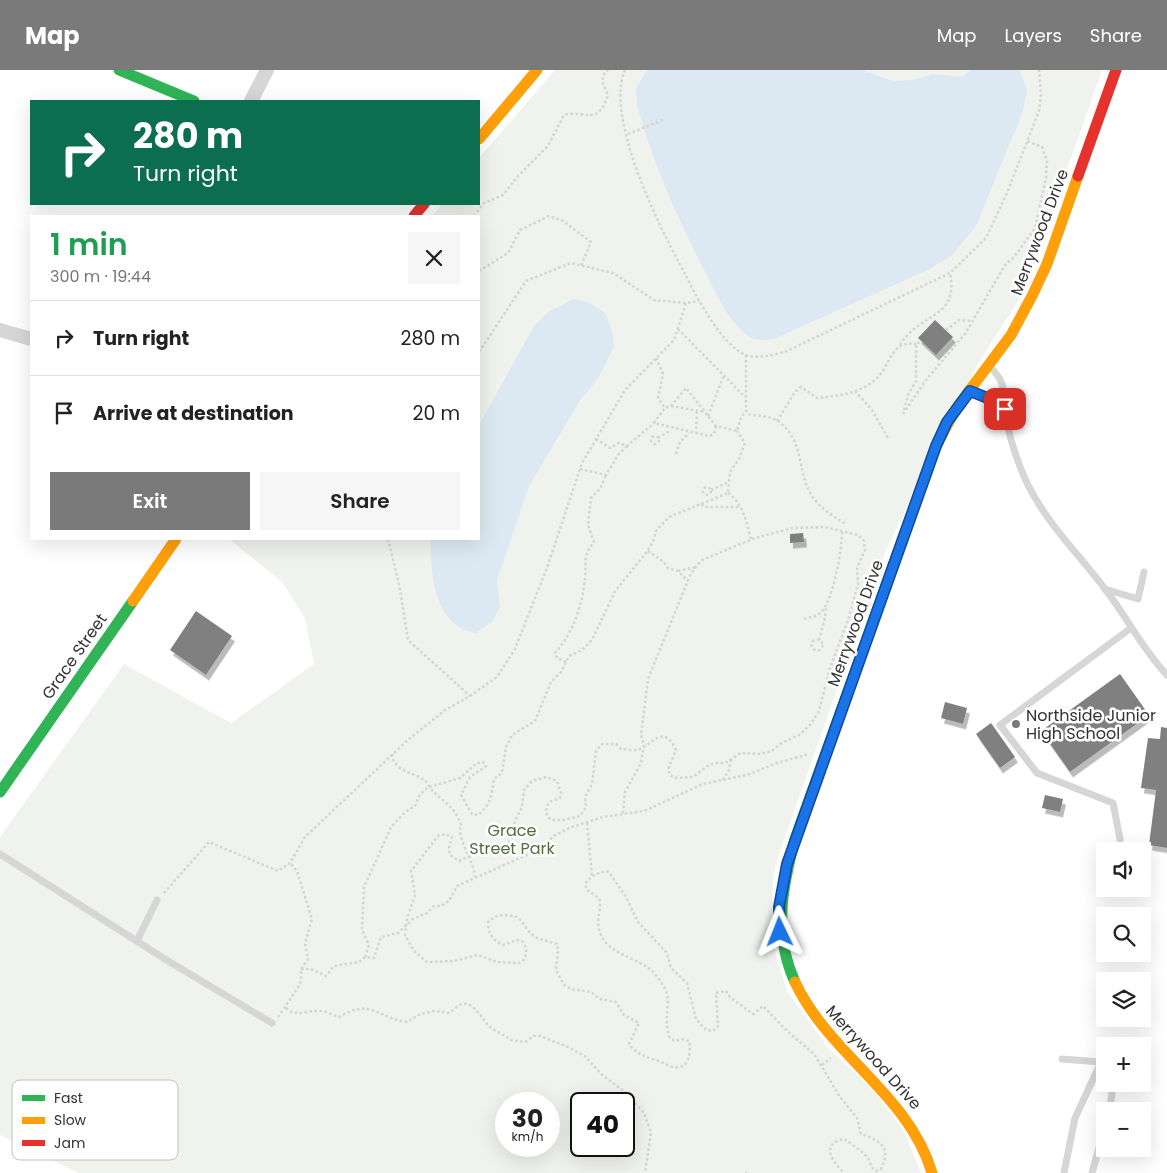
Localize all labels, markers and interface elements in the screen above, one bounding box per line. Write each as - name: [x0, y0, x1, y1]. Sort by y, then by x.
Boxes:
- text: Map: [25, 19, 80, 52]
- text: Map: [937, 23, 977, 48]
- text: Layers: [1005, 23, 1062, 48]
- text: Share: [1090, 23, 1142, 48]
- text: 280 m: [133, 111, 243, 160]
- icon: right: [50, 120, 115, 185]
- text: Turn right: [133, 158, 238, 189]
- street label: Merrywood Drive: [1005, 166, 1074, 299]
- text: 1 min: [50, 223, 128, 266]
- button: close: [408, 232, 460, 284]
- text: 300 m · 19:44: [50, 265, 151, 288]
- icon: right: [50, 324, 78, 352]
- text: Turn right: [93, 325, 189, 352]
- text: 280 m: [401, 325, 460, 352]
- pin: [984, 388, 1026, 430]
- icon: arrive: [991, 395, 1019, 423]
- icon: arrive: [50, 399, 78, 427]
- text: Arrive at destination: [93, 400, 294, 427]
- text: 20 m: [412, 400, 460, 427]
- button: Exit: [50, 472, 250, 530]
- button: Share: [260, 472, 460, 530]
- street label: Merrywood Drive: [822, 556, 889, 690]
- street label: Grace Street: [36, 609, 113, 704]
- place label: Northside Junior High School: [1026, 704, 1156, 745]
- marker: Northside Junior High School: [1010, 718, 1022, 730]
- park label: Grace Street Park: [469, 819, 555, 860]
- map controls: [1096, 842, 1151, 1157]
- button: sound: [1096, 842, 1151, 897]
- position arrow: [753, 905, 805, 957]
- button: search: [1096, 907, 1151, 962]
- button: layers: [1096, 972, 1151, 1027]
- street label: Merrywood Drive: [820, 1000, 927, 1115]
- button: +: [1096, 1037, 1151, 1092]
- legend: [12, 1080, 178, 1160]
- text: Fast: [54, 1088, 83, 1108]
- speed limit sign: 40: [570, 1092, 635, 1157]
- text: 30: [512, 1101, 543, 1136]
- button: −: [1096, 1102, 1151, 1157]
- text: Slow: [54, 1110, 87, 1130]
- text: km/h: [512, 1128, 543, 1145]
- text: Jam: [54, 1133, 85, 1153]

